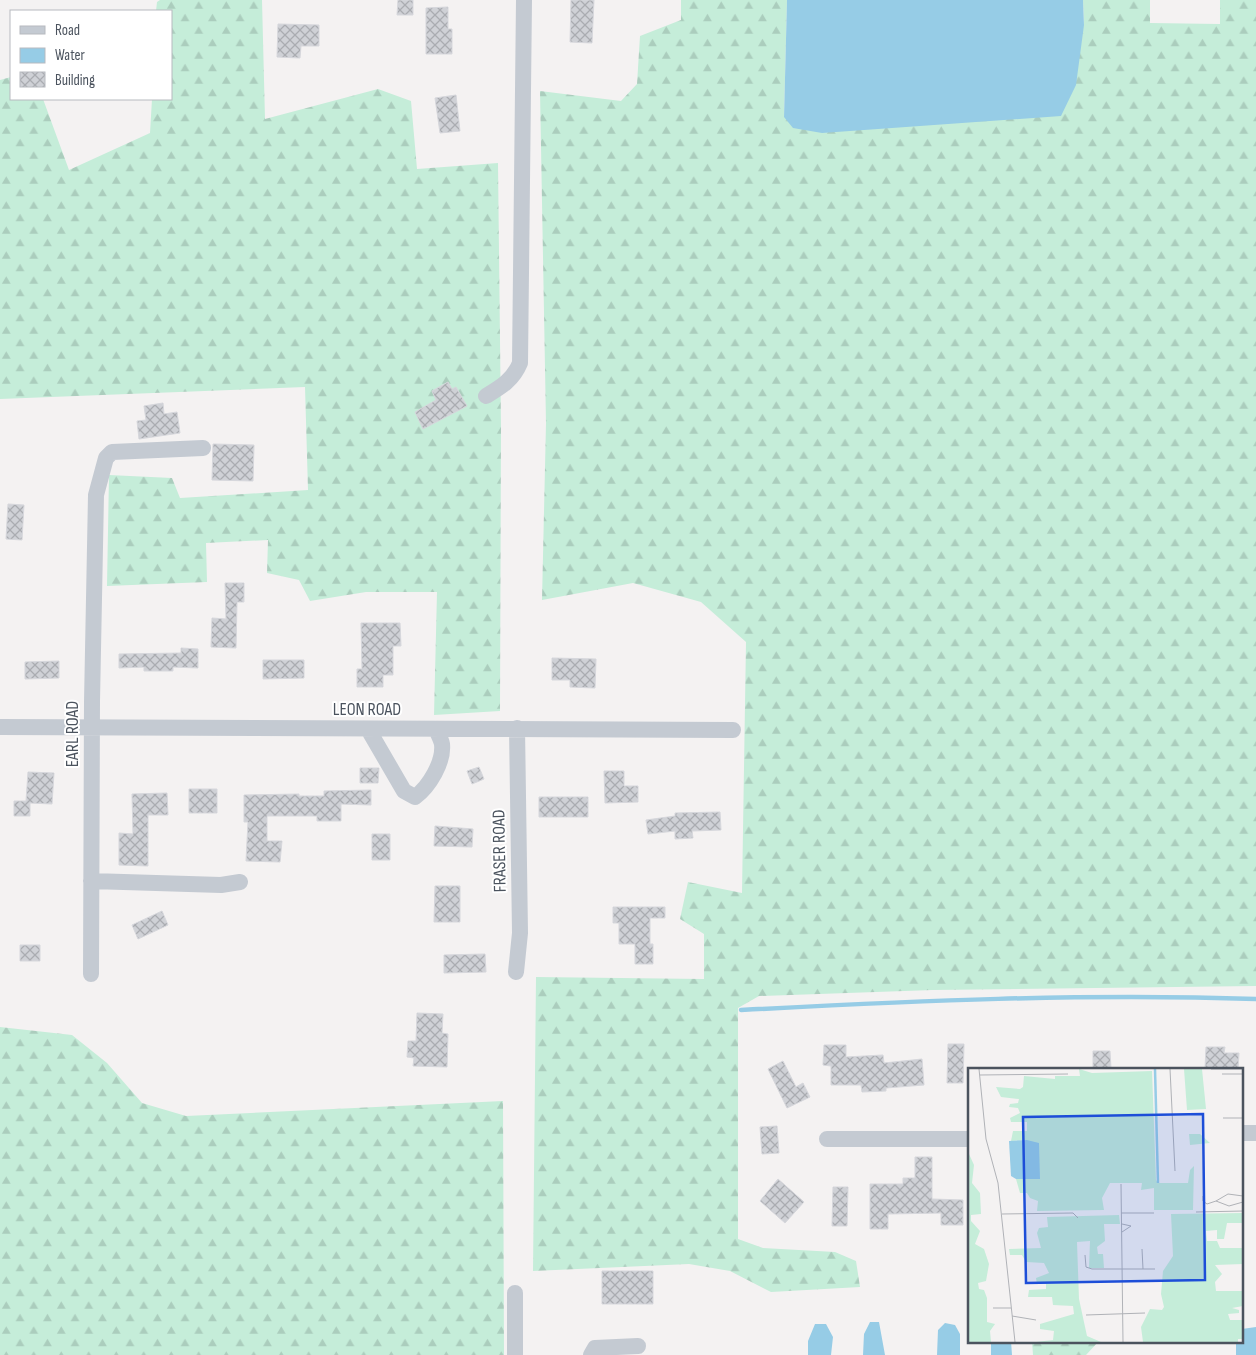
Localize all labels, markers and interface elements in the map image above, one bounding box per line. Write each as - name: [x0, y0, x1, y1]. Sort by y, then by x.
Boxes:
- legend: [10, 10, 172, 100]
- text: Road: [55, 21, 80, 40]
- text: Water: [55, 46, 86, 65]
- text: Building: [55, 71, 95, 90]
- street label: LEON ROAD: [333, 699, 401, 720]
- street label: EARL ROAD: [62, 701, 83, 767]
- street label: FRASER ROAD: [488, 809, 511, 893]
- inset map: [968, 1068, 1244, 1342]

